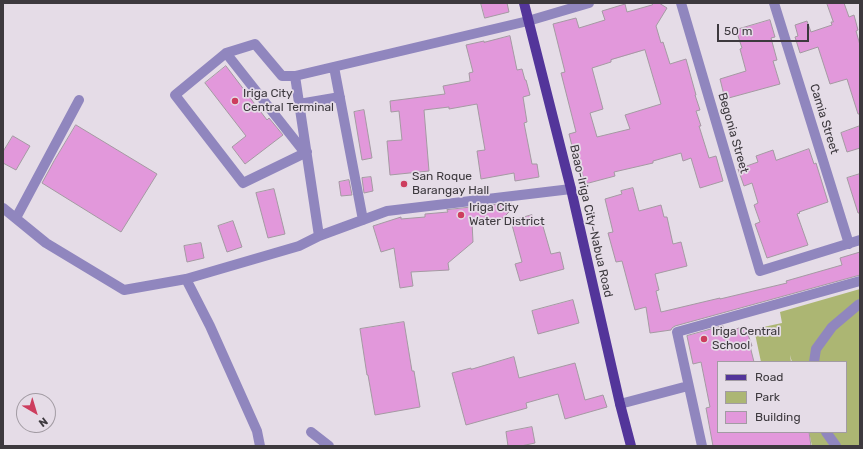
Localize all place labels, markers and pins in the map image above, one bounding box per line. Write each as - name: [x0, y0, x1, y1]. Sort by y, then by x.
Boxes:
- place label: Iriga City Central Terminal: [243, 87, 334, 115]
- marker: Iriga City Central Terminal: [230, 96, 240, 106]
- place label: San Roque Barangay Hall: [412, 170, 489, 198]
- marker: San Roque Barangay Hall: [399, 179, 409, 189]
- place label: Iriga City Water District: [469, 201, 545, 229]
- marker: Iriga City Water District: [456, 210, 466, 220]
- place label: Iriga Central School: [712, 325, 780, 353]
- marker: Iriga Central School: [699, 334, 709, 344]

